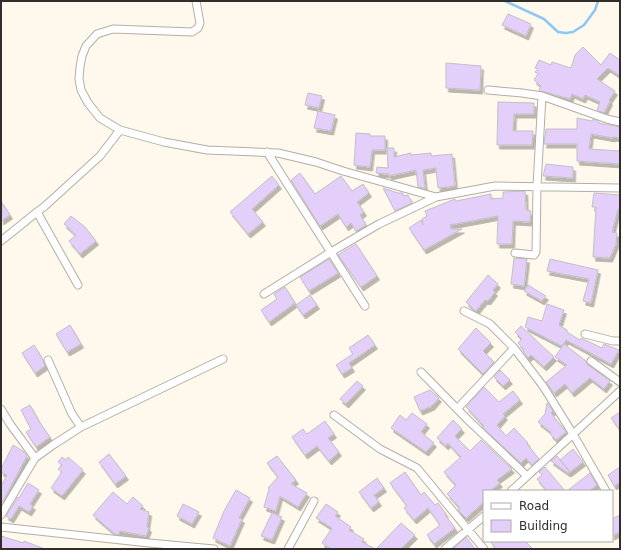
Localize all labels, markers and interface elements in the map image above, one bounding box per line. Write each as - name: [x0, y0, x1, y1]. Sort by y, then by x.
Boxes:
- legend: [483, 490, 613, 542]
- text: Road: [519, 499, 549, 513]
- text: Building: [519, 519, 568, 533]

